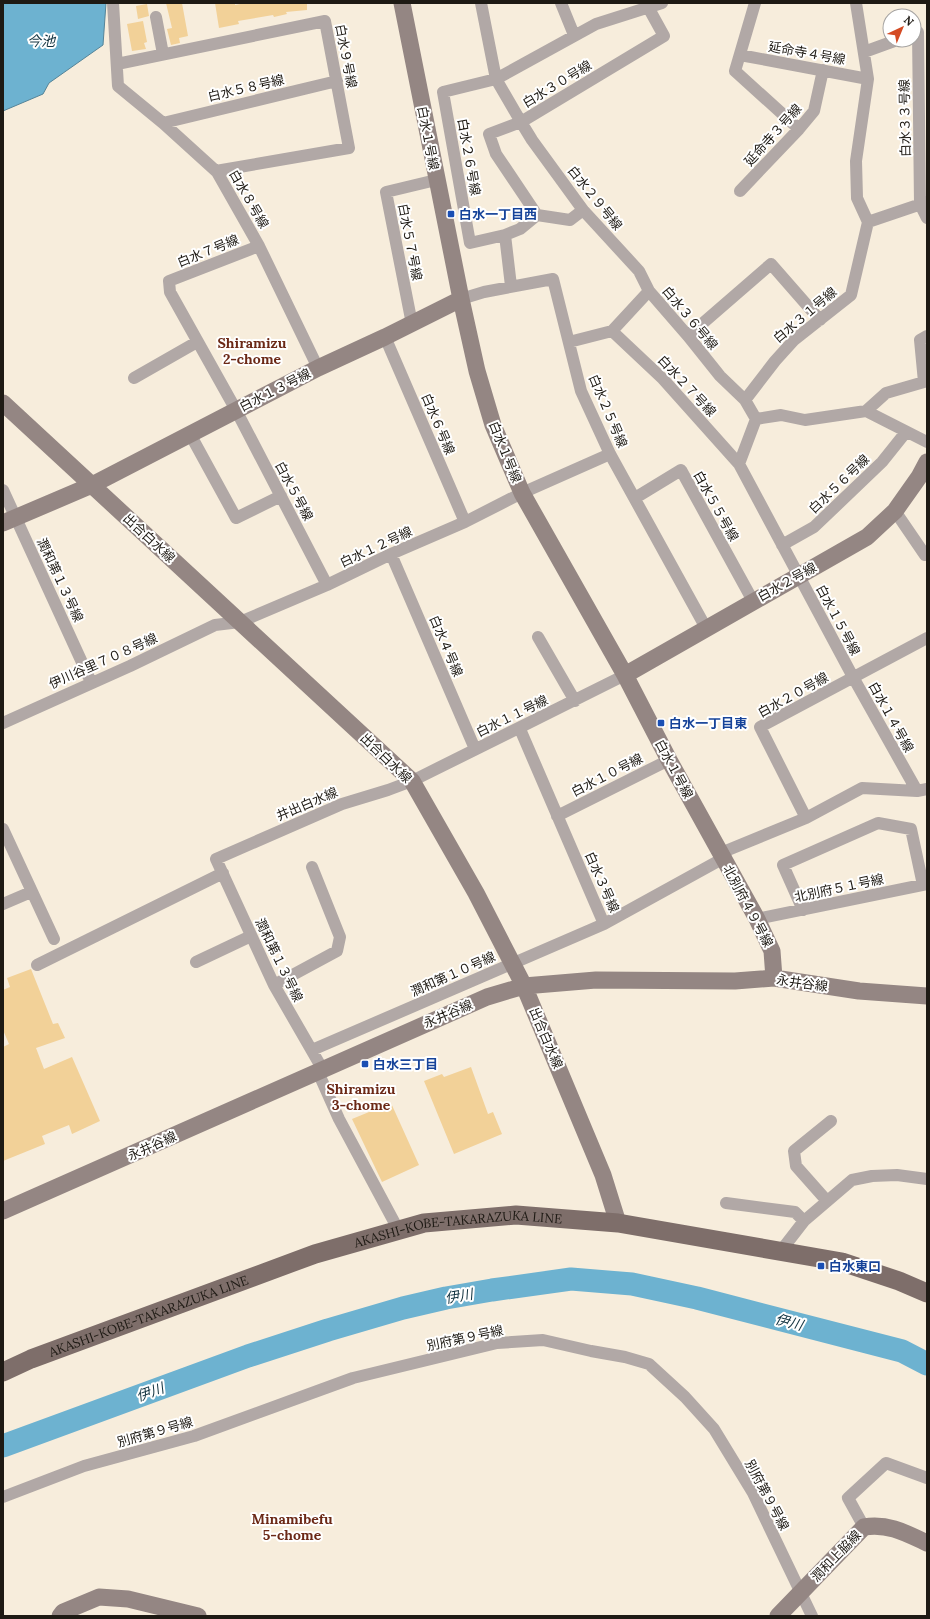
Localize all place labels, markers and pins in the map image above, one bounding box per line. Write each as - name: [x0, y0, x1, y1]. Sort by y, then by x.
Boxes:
- place label: 白水一丁目西: [459, 206, 537, 223]
- marker: 白水一丁目西: [446, 209, 456, 219]
- place label: 白水一丁目東: [669, 715, 747, 732]
- marker: 白水一丁目東: [656, 718, 666, 728]
- place label: 白水三丁目: [373, 1056, 438, 1073]
- marker: 白水三丁目: [360, 1059, 370, 1069]
- place label: 白水東口: [829, 1258, 881, 1275]
- marker: 白水東口: [816, 1261, 826, 1271]

